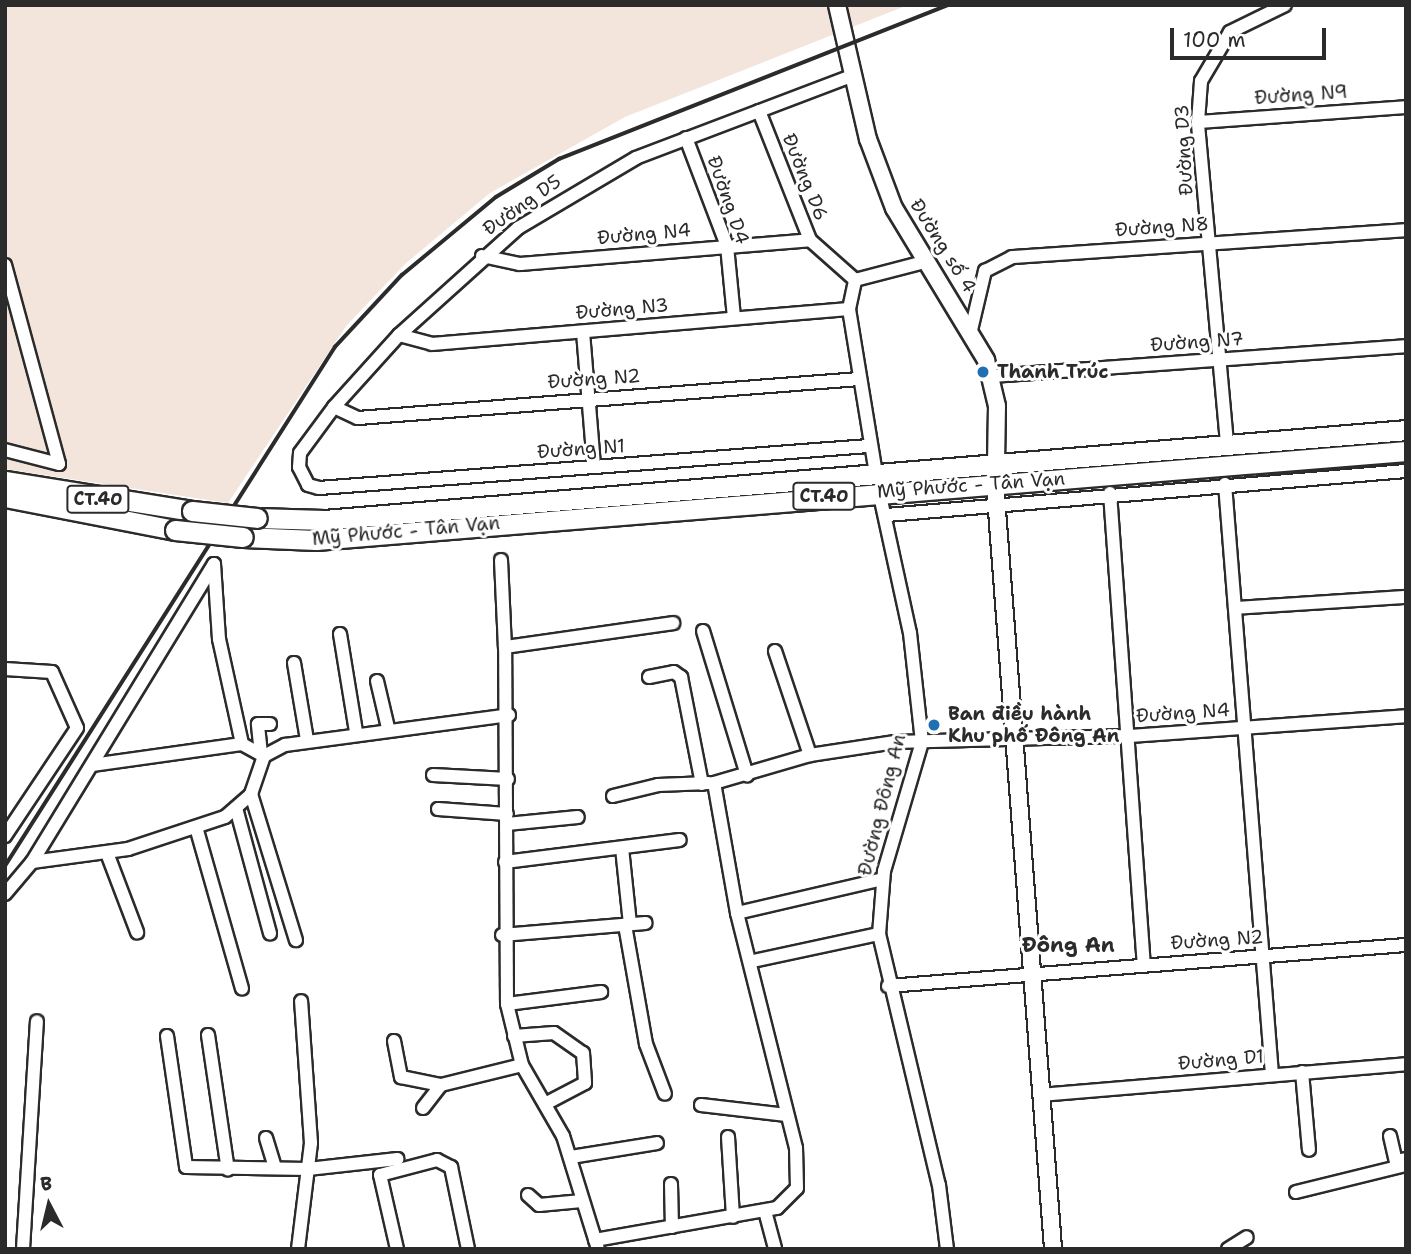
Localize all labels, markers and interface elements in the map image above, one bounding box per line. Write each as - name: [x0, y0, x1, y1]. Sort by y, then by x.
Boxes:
- scale bar: [1173, 14, 1329, 58]
- text: 100 m: [1183, 26, 1246, 54]
- street label: Đường N9: [1254, 80, 1348, 110]
- street label: Đường D3: [1170, 104, 1198, 196]
- street label: Đường D6: [777, 130, 833, 224]
- street label: Đường D4: [702, 153, 754, 247]
- street label: Đường D5: [478, 170, 566, 240]
- street label: Đường số 4: [905, 195, 981, 297]
- street label: Đường N8: [1114, 212, 1210, 242]
- street label: Đường N4: [596, 219, 692, 249]
- street label: Đường N3: [575, 294, 669, 324]
- street label: Đường N7: [1150, 327, 1244, 357]
- place label: Thanh Trúc: [997, 361, 1108, 383]
- street label: Đường N2: [547, 364, 641, 394]
- marker: Thanh Trúc: [975, 364, 991, 380]
- street label: Đường N1: [536, 435, 626, 463]
- street label: Mỹ Phước - Tân Vạn: [876, 467, 1066, 503]
- road number: CT.40: [791, 482, 857, 510]
- road number: CT.40: [65, 485, 131, 514]
- street label: Mỹ Phước - Tân Vạn: [311, 511, 501, 551]
- street label: Đường N4: [1135, 698, 1231, 728]
- place label: Ban điều hành Khu phố Đông An: [948, 703, 1119, 747]
- marker: Ban điều hành Khu phố Đông An: [926, 717, 942, 733]
- street label: Đường Đông An: [853, 732, 911, 878]
- street label: Đường N2: [1170, 925, 1264, 955]
- district label: Đông An: [1021, 932, 1115, 958]
- street label: Đường D1: [1177, 1045, 1265, 1075]
- north arrow: [14, 1170, 84, 1240]
- text: B: [39, 1171, 54, 1197]

